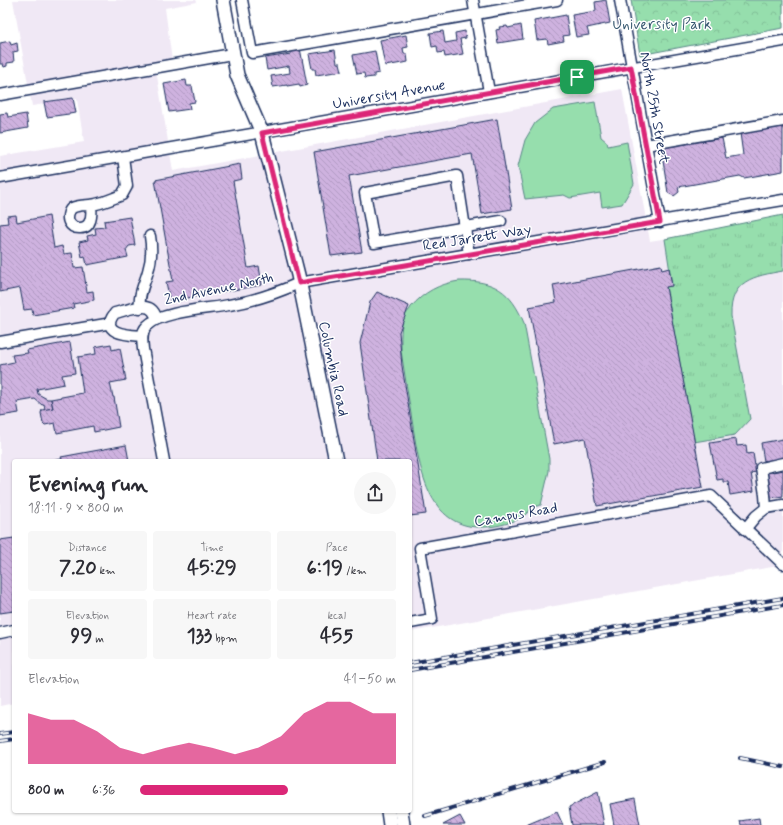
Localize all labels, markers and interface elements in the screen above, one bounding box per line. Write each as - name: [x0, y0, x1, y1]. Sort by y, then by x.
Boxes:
- park label: University Park: [612, 15, 712, 35]
- street label: North 25th Street: [634, 50, 674, 166]
- pin: [560, 60, 594, 94]
- icon: arrive: [566, 66, 588, 88]
- street label: University Avenue: [331, 75, 447, 115]
- street label: Red Jarrett Way: [421, 219, 533, 256]
- street label: 2nd Avenue North: [163, 268, 275, 310]
- street label: Columbia Road: [313, 320, 353, 418]
- text: Evening run: [28, 471, 148, 499]
- button: share: [354, 472, 396, 514]
- street label: Campus Road: [473, 498, 559, 532]
- text: 18:11 · 9 × 800 m: [28, 500, 124, 517]
- text: Distance: [68, 541, 107, 555]
- text: Time: [200, 541, 224, 555]
- text: Pace: [326, 541, 348, 555]
- text: 7.20: [59, 555, 97, 582]
- text: 45:29: [187, 555, 237, 582]
- text: 6:19: [307, 555, 343, 582]
- text: km: [97, 564, 116, 578]
- text: /km: [343, 564, 367, 578]
- text: Elevation: [66, 609, 109, 623]
- text: Heart rate: [187, 609, 237, 623]
- text: kcal: [327, 609, 346, 623]
- text: 99: [71, 623, 92, 650]
- text: 133: [187, 623, 212, 650]
- text: 455: [320, 623, 353, 650]
- text: m: [92, 632, 104, 646]
- text: bpm: [212, 632, 237, 646]
- text: Elevation: [28, 671, 79, 688]
- text: 41–50 m: [344, 671, 396, 688]
- text: 800 m: [28, 782, 64, 799]
- text: 6:36: [92, 782, 115, 799]

